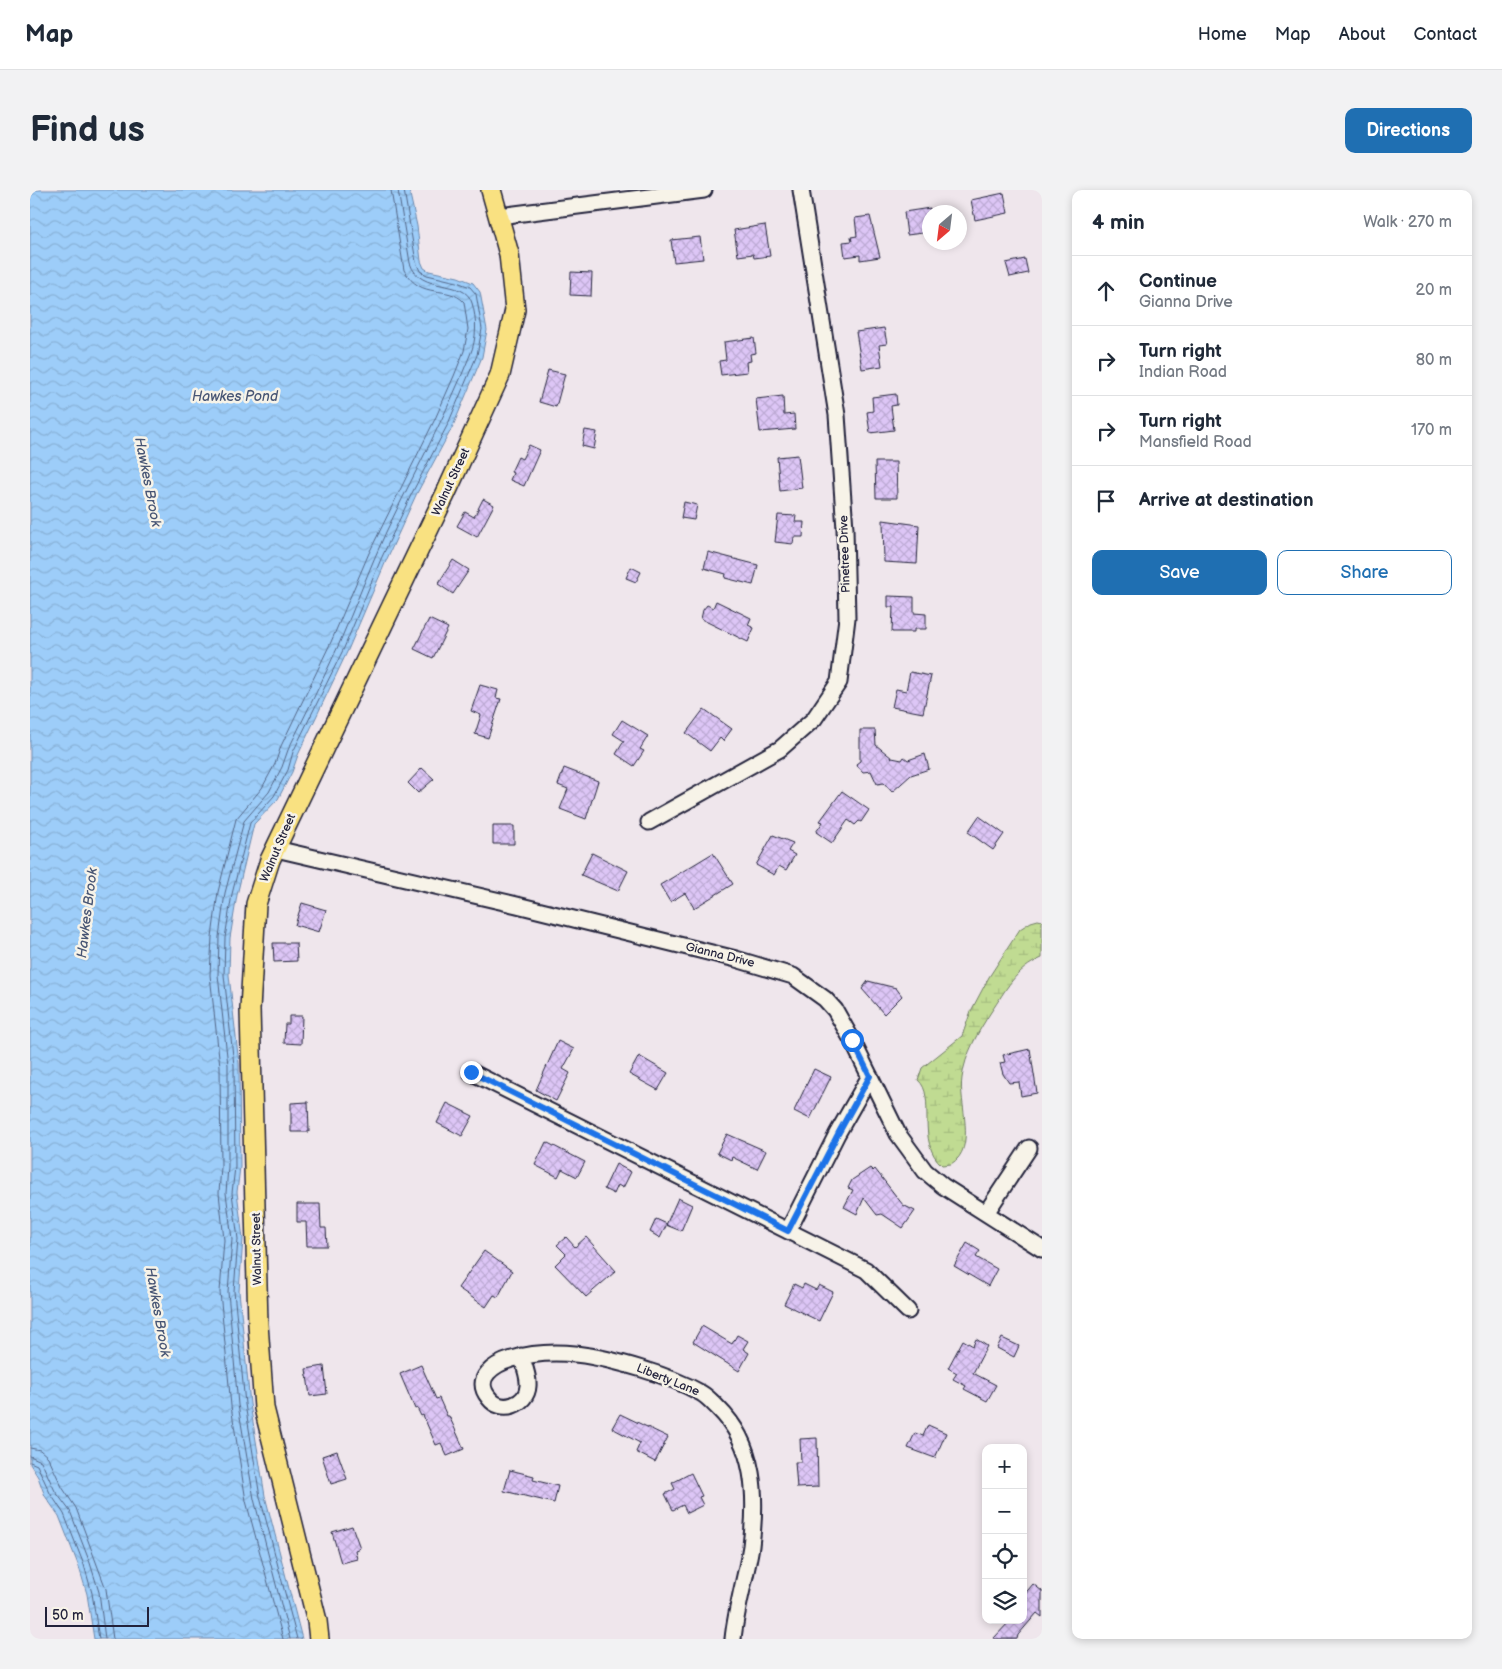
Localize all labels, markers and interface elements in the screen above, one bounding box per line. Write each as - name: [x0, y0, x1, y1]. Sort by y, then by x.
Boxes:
- text: Map: [25, 20, 73, 49]
- text: Home: [1198, 24, 1247, 45]
- text: Map: [1275, 24, 1311, 45]
- text: About: [1339, 24, 1386, 45]
- text: Contact: [1414, 24, 1477, 45]
- button: Directions: [1345, 108, 1472, 153]
- text: Find us: [30, 109, 145, 152]
- north arrow: [922, 205, 967, 250]
- text: 4 min: [1092, 210, 1145, 235]
- text: Walk · 270 m: [1363, 213, 1452, 232]
- text: Continue: [1139, 270, 1217, 293]
- icon: ahead: [1092, 277, 1120, 305]
- text: 20 m: [1416, 281, 1452, 300]
- text: Gianna Drive: [1139, 293, 1233, 312]
- text: Turn right: [1139, 340, 1222, 363]
- icon: right: [1092, 347, 1120, 375]
- text: 80 m: [1416, 351, 1452, 370]
- text: Indian Road: [1139, 363, 1227, 382]
- water label: Hawkes Pond: [192, 388, 279, 405]
- text: Turn right: [1139, 410, 1222, 433]
- icon: right: [1092, 417, 1120, 445]
- text: 170 m: [1411, 421, 1452, 440]
- text: Mansfield Road: [1139, 433, 1252, 452]
- water label: Hawkes Brook: [131, 436, 165, 529]
- street label: Walnut Street: [429, 446, 473, 518]
- icon: arrive: [1092, 487, 1120, 515]
- text: Arrive at destination: [1139, 489, 1314, 512]
- street label: Pinetree Drive: [836, 515, 854, 593]
- button: Save: [1092, 550, 1267, 595]
- button: Share: [1277, 550, 1452, 595]
- street label: Walnut Street: [257, 811, 299, 884]
- water label: Hawkes Brook: [73, 866, 101, 959]
- street label: Gianna Drive: [684, 939, 756, 971]
- route start: [841, 1029, 864, 1052]
- route end: [460, 1061, 483, 1084]
- street label: Walnut Street: [249, 1212, 265, 1286]
- water label: Hawkes Brook: [142, 1266, 174, 1359]
- street label: Liberty Lane: [634, 1361, 702, 1399]
- map controls: [982, 1444, 1027, 1624]
- button: +: [982, 1444, 1027, 1489]
- button: −: [982, 1489, 1027, 1534]
- button: locate: [982, 1534, 1027, 1579]
- button: layers: [982, 1579, 1027, 1624]
- scale bar: [45, 1604, 149, 1627]
- text: 50 m: [52, 1607, 84, 1624]

